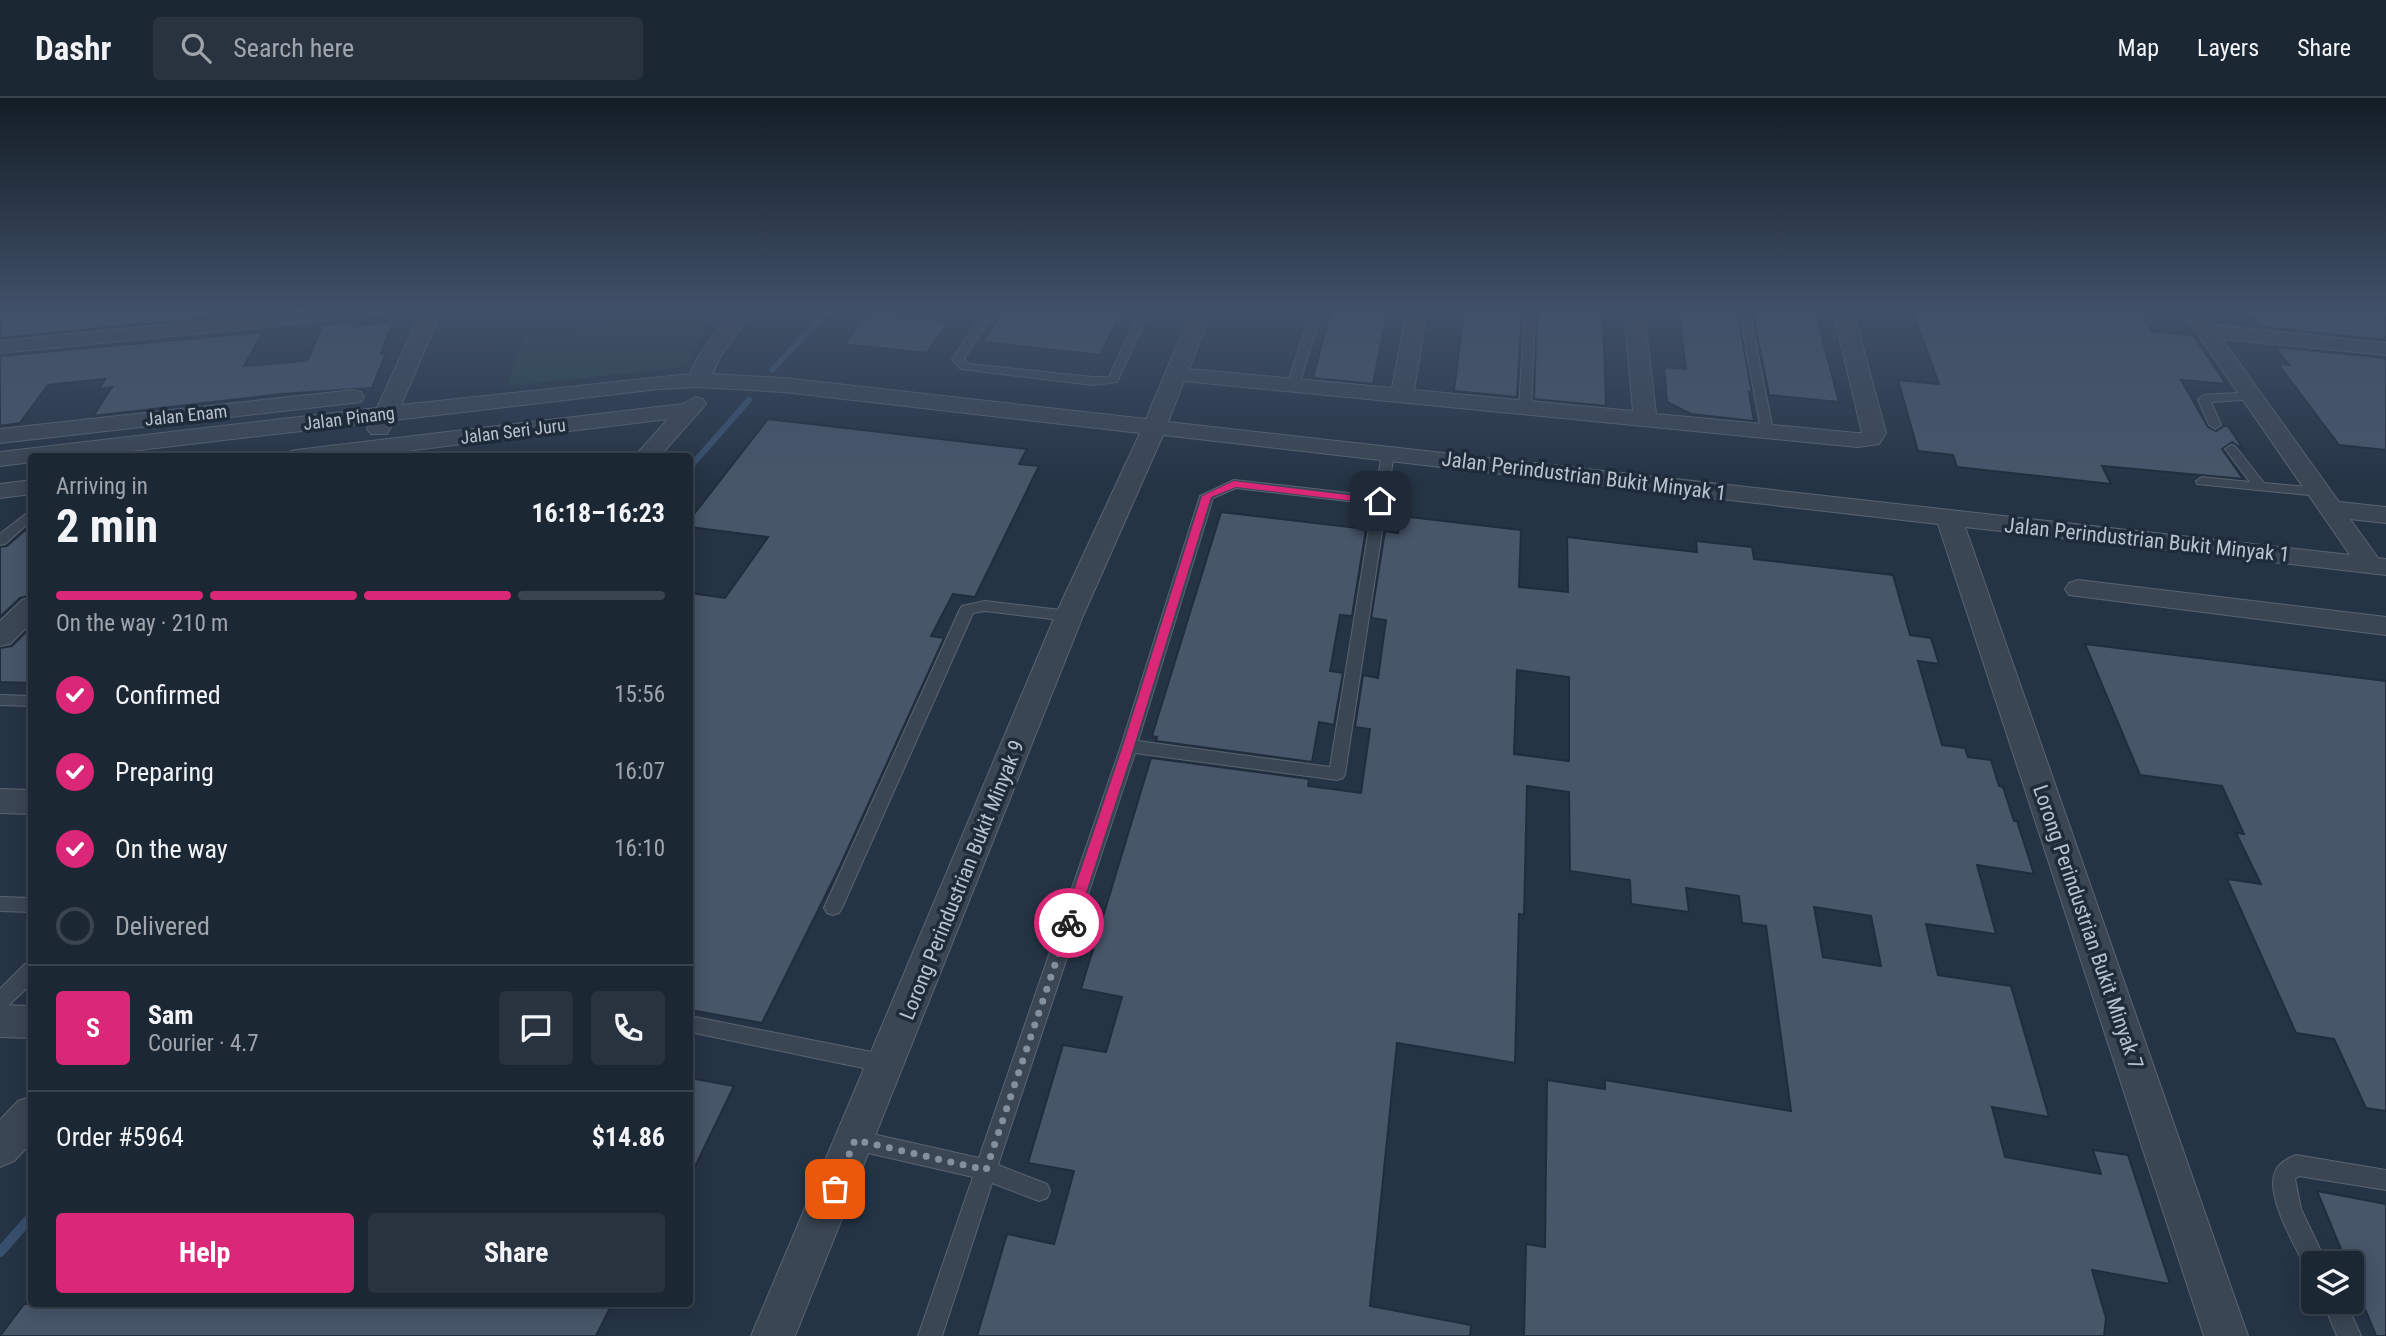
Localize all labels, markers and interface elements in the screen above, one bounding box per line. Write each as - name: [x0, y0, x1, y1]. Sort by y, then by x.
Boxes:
- search box: [153, 17, 643, 80]
- text: Dashr: [35, 29, 111, 68]
- icon: search: [177, 29, 215, 67]
- text: Search here: [233, 33, 354, 63]
- text: Map: [2118, 34, 2159, 62]
- text: Layers: [2197, 34, 2259, 62]
- text: Share: [2297, 34, 2351, 62]
- street label: Jalan Enam: [144, 400, 228, 430]
- street label: Jalan Pinang: [302, 402, 396, 434]
- street label: Jalan Seri Juru: [459, 414, 567, 448]
- street label: Jalan Perindustrian Bukit Minyak 1: [1440, 447, 1728, 505]
- pin: [1350, 471, 1410, 531]
- text: Arriving in: [56, 473, 148, 500]
- icon: home: [1361, 482, 1399, 520]
- text: 16:18–16:23: [531, 498, 665, 528]
- text: 2 min: [56, 499, 158, 553]
- street label: Jalan Perindustrian Bukit Minyak 1: [2003, 513, 2291, 567]
- text: On the way · 210 m: [56, 610, 228, 637]
- icon: check: [56, 676, 94, 714]
- text: Confirmed: [115, 680, 221, 710]
- text: 15:56: [614, 681, 665, 708]
- street label: Lorong Perindustrian Bukit Minyak 9: [895, 737, 1029, 1023]
- icon: check: [56, 753, 94, 791]
- text: Preparing: [115, 757, 214, 787]
- text: 16:07: [614, 758, 665, 785]
- street label: Lorong Perindustrian Bukit Minyak 7: [2028, 782, 2148, 1072]
- icon: check: [56, 830, 94, 868]
- text: On the way: [115, 834, 228, 864]
- text: 16:10: [614, 835, 665, 862]
- courier: [1034, 888, 1104, 958]
- icon: bike: [1050, 904, 1088, 942]
- text: Delivered: [115, 911, 210, 941]
- button: chat: [499, 991, 573, 1065]
- button: phone: [591, 991, 665, 1065]
- text: Sam: [148, 1000, 194, 1030]
- text: S: [86, 1013, 100, 1043]
- text: Courier · 4.7: [148, 1030, 259, 1057]
- text: Order #5964: [56, 1122, 184, 1152]
- text: $14.86: [592, 1122, 665, 1152]
- pin: [805, 1159, 865, 1219]
- icon: bag: [816, 1170, 854, 1208]
- button: Help: [56, 1213, 354, 1293]
- button: Share: [368, 1213, 665, 1293]
- map controls: [2301, 1251, 2364, 1314]
- button: layers: [2301, 1251, 2364, 1314]

